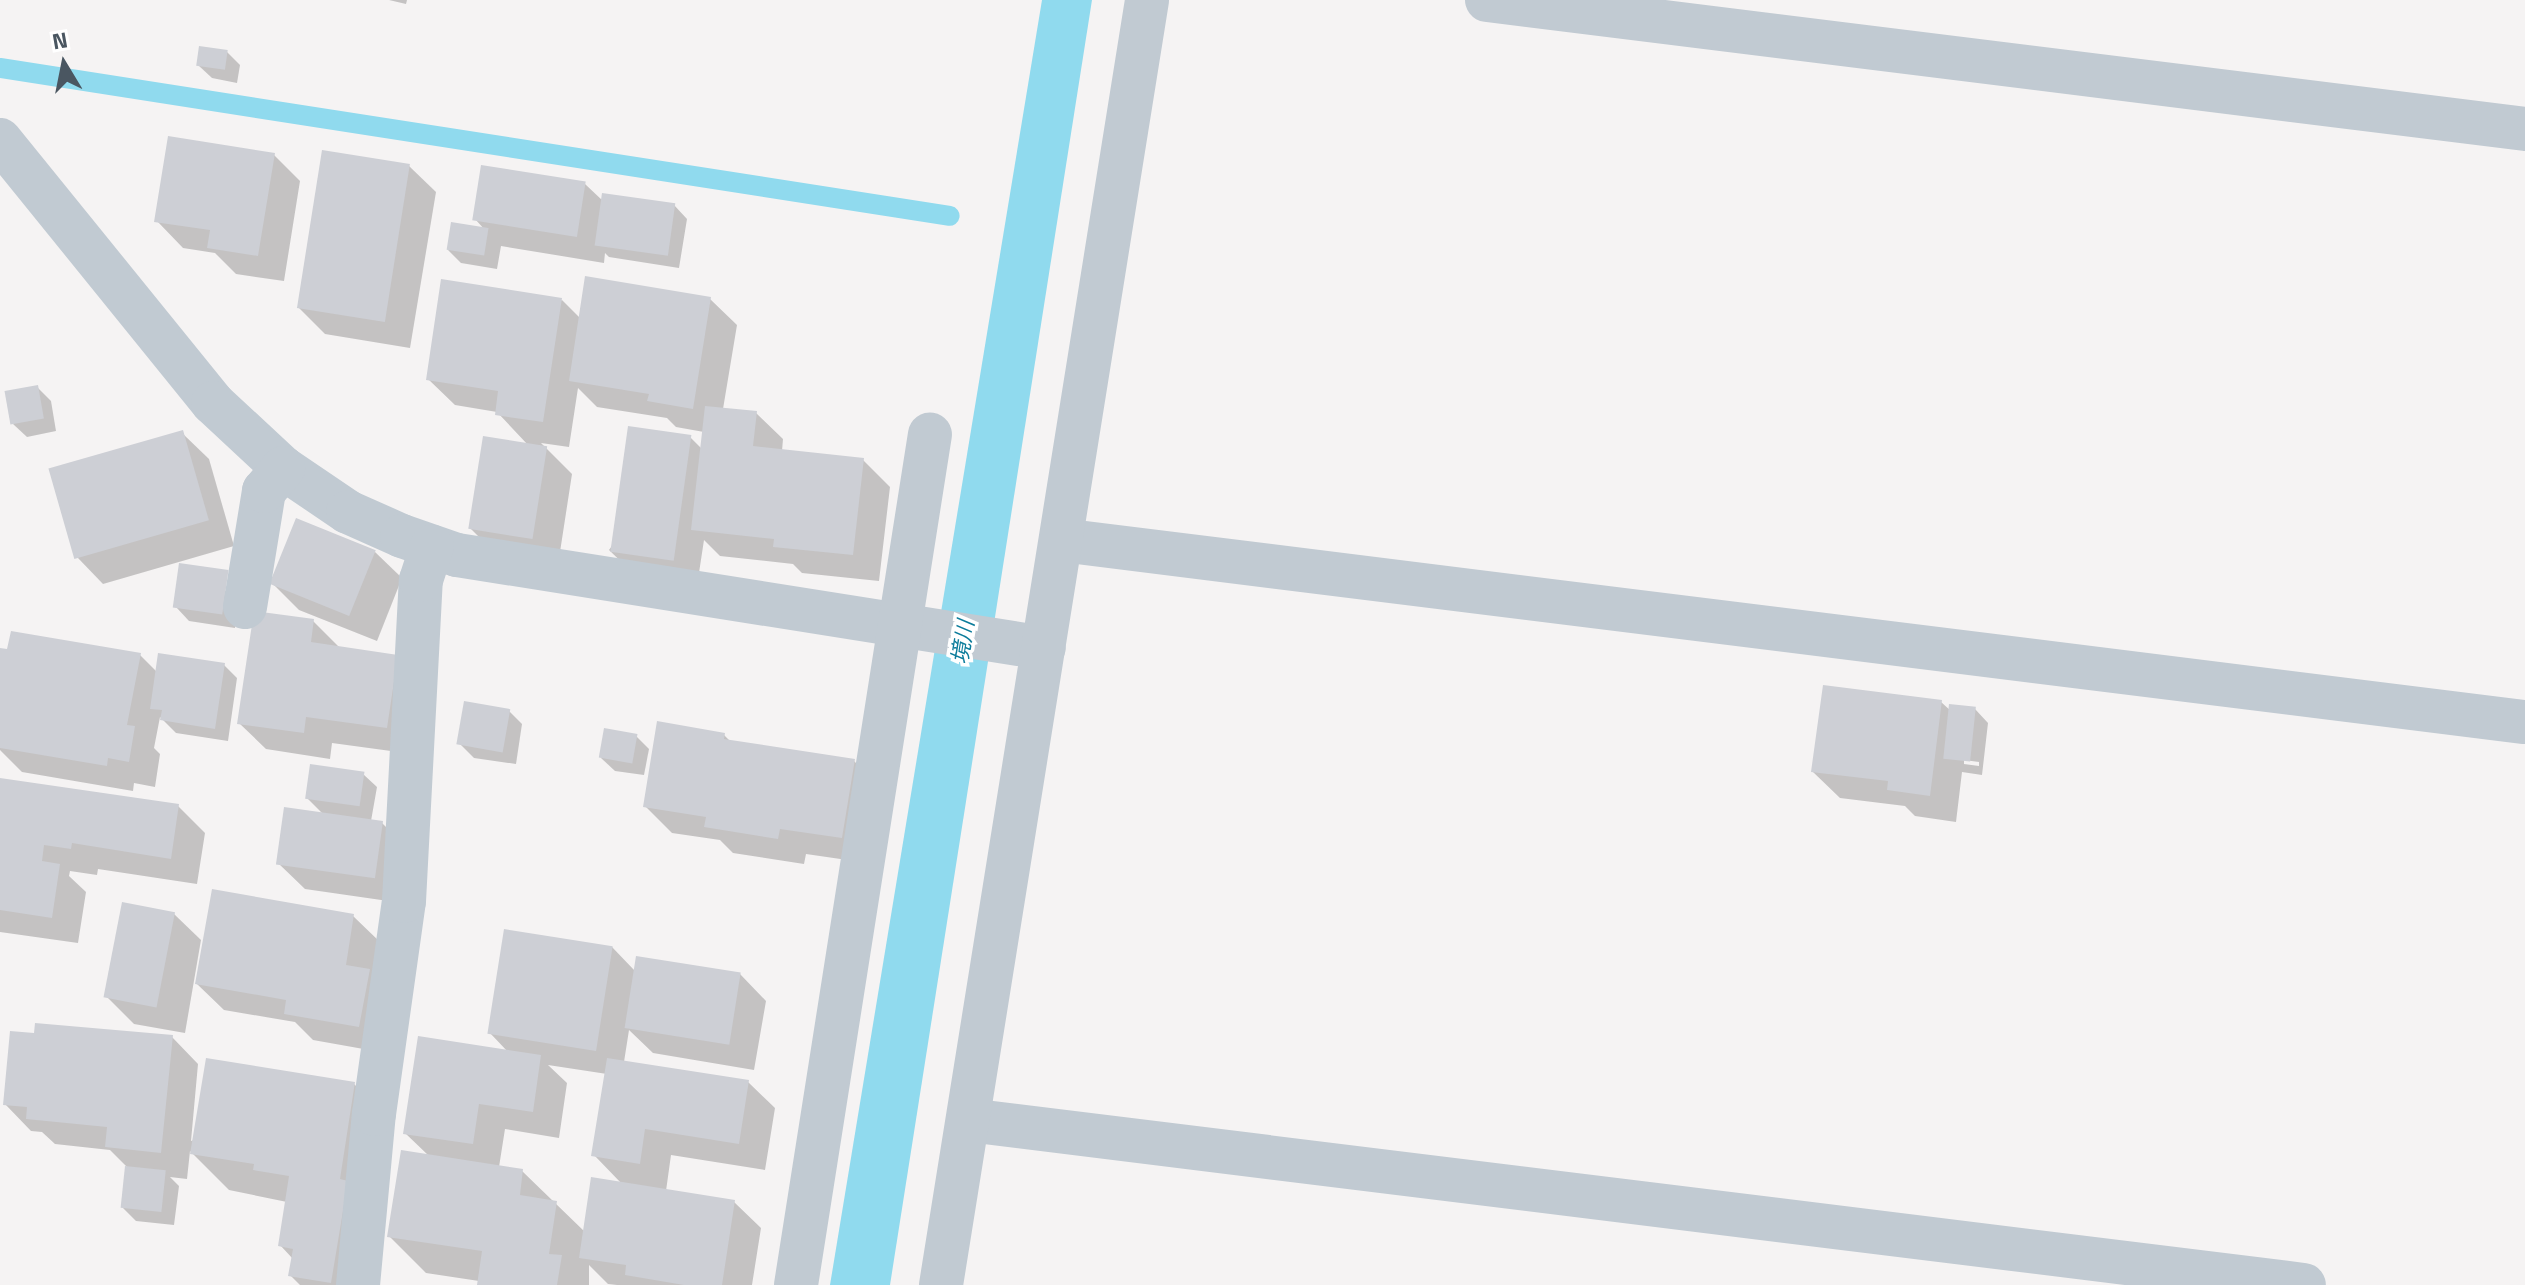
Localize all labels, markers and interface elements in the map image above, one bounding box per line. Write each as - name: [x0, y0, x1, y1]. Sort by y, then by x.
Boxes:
- text: N: [49, 22, 70, 58]
- north arrow: [24, 24, 104, 104]
- water label: 境川: [947, 618, 979, 666]

